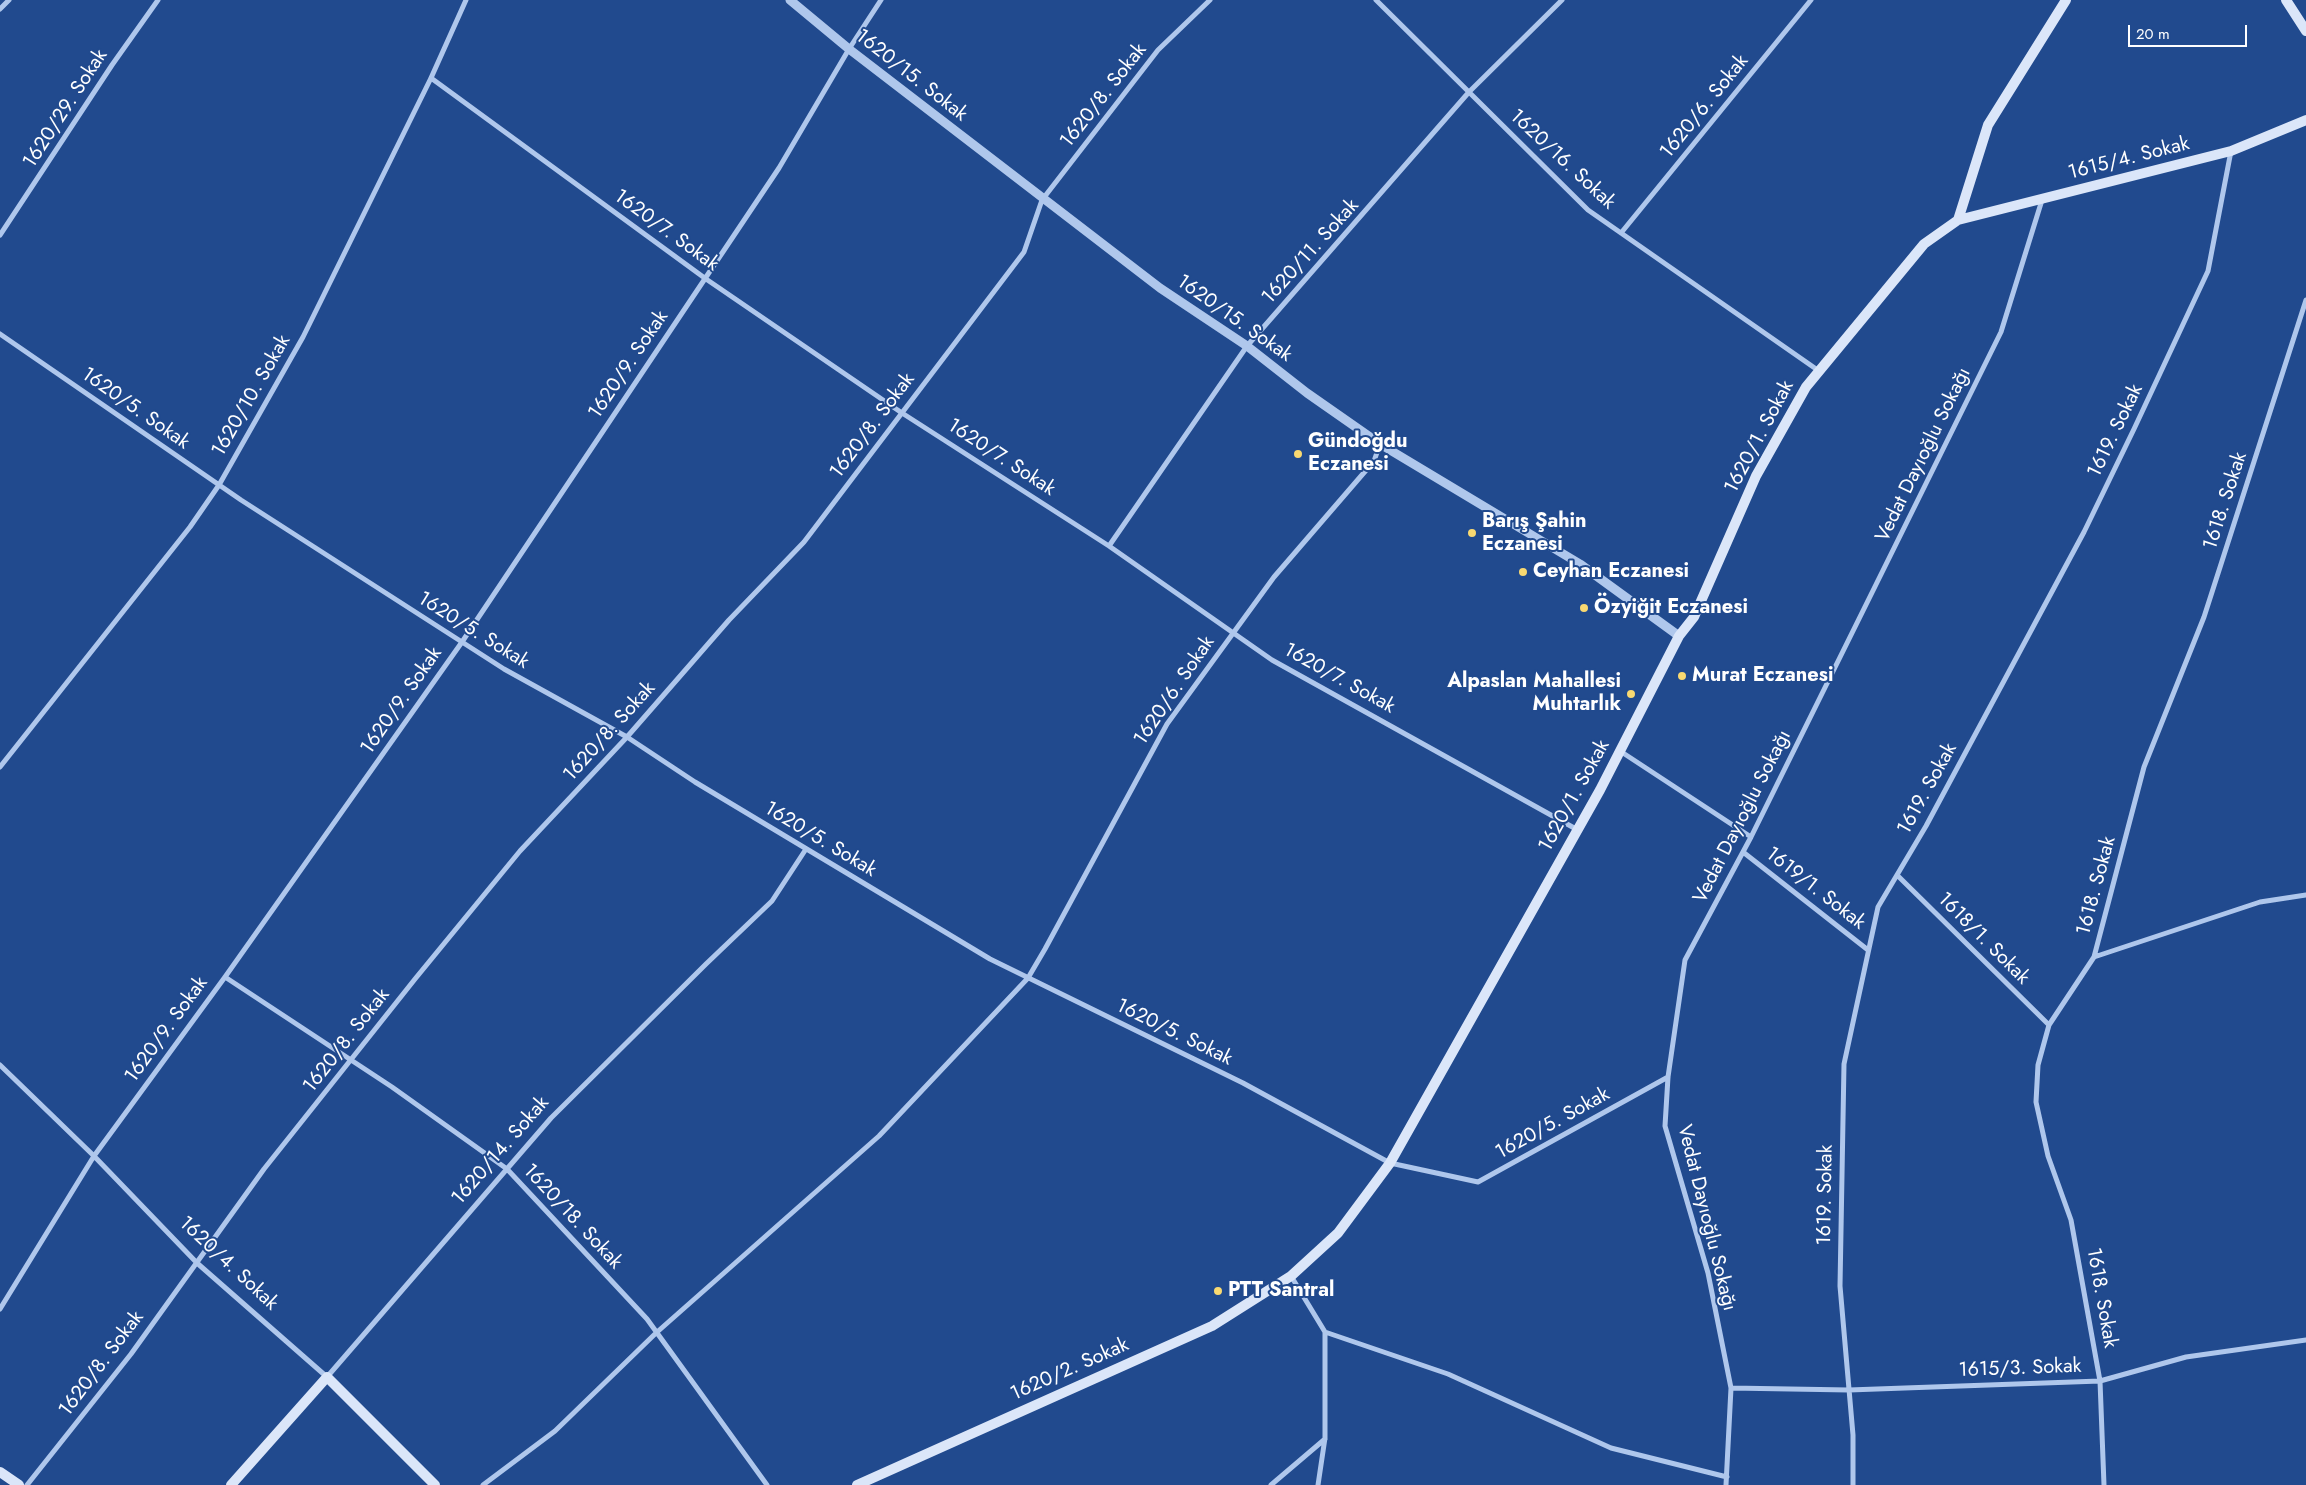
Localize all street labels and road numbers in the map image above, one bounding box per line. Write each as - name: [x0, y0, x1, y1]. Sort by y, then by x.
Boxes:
- street label: 1620/15. Sokak: [850, 25, 972, 127]
- street label: 1620/8. Sokak: [1056, 39, 1152, 153]
- street label: 1620/29. Sokak: [19, 45, 113, 173]
- street label: 1620/6. Sokak: [1656, 50, 1754, 164]
- street label: 1620/16. Sokak: [1504, 105, 1620, 215]
- street label: 1615/4. Sokak: [2066, 132, 2192, 186]
- street label: 1620/7. Sokak: [609, 185, 723, 277]
- street label: 1620/11. Sokak: [1257, 194, 1365, 310]
- street label: 1620/15. Sokak: [1172, 270, 1296, 368]
- street label: 1620/9. Sokak: [584, 306, 674, 424]
- street label: 1620/10. Sokak: [208, 331, 296, 461]
- street label: 1620/5. Sokak: [76, 363, 194, 455]
- street label: Vedat Dayıoğlu Sokağı: [1871, 364, 1977, 546]
- street label: 1620/8. Sokak: [826, 368, 920, 484]
- street label: 1620/1. Sokak: [1720, 376, 1800, 498]
- street label: 1619. Sokak: [2083, 380, 2149, 482]
- street label: 1620/7. Sokak: [943, 414, 1059, 502]
- street label: 1618. Sokak: [2199, 449, 2253, 553]
- street label: 1620/5. Sokak: [413, 587, 533, 675]
- street label: 1620/6. Sokak: [1130, 632, 1220, 750]
- street label: 1620/7. Sokak: [1279, 638, 1399, 720]
- street label: 1620/9. Sokak: [356, 643, 448, 759]
- street label: 1620/8. Sokak: [559, 677, 661, 787]
- street label: Vedat Dayıoğlu Sokağı: [1689, 726, 1797, 908]
- street label: 1620/1. Sokak: [1534, 736, 1616, 856]
- street label: 1619. Sokak: [1893, 739, 1963, 839]
- street label: 1620/5. Sokak: [760, 797, 880, 883]
- street label: 1618. Sokak: [2072, 834, 2122, 938]
- street label: 1619/1. Sokak: [1760, 843, 1870, 935]
- street label: 1618/1. Sokak: [1932, 888, 2034, 990]
- street label: 1620/9. Sokak: [120, 972, 214, 1088]
- street label: 1620/8. Sokak: [299, 984, 395, 1098]
- street label: 1620/5. Sokak: [1112, 994, 1236, 1072]
- street label: 1620/5. Sokak: [1492, 1083, 1614, 1165]
- street label: 1620/14. Sokak: [447, 1092, 555, 1210]
- street label: Vedat Dayıoğlu Sokağı: [1671, 1122, 1741, 1314]
- street label: 1619. Sokak: [1813, 1144, 1839, 1246]
- street label: 1620/18. Sokak: [517, 1159, 627, 1275]
- street label: 1620/4. Sokak: [173, 1212, 283, 1316]
- street label: 1618. Sokak: [2080, 1246, 2122, 1350]
- street label: 1620/8. Sokak: [55, 1306, 149, 1422]
- street label: 1620/2. Sokak: [1007, 1333, 1133, 1407]
- street label: 1615/3. Sokak: [1958, 1355, 2082, 1383]

